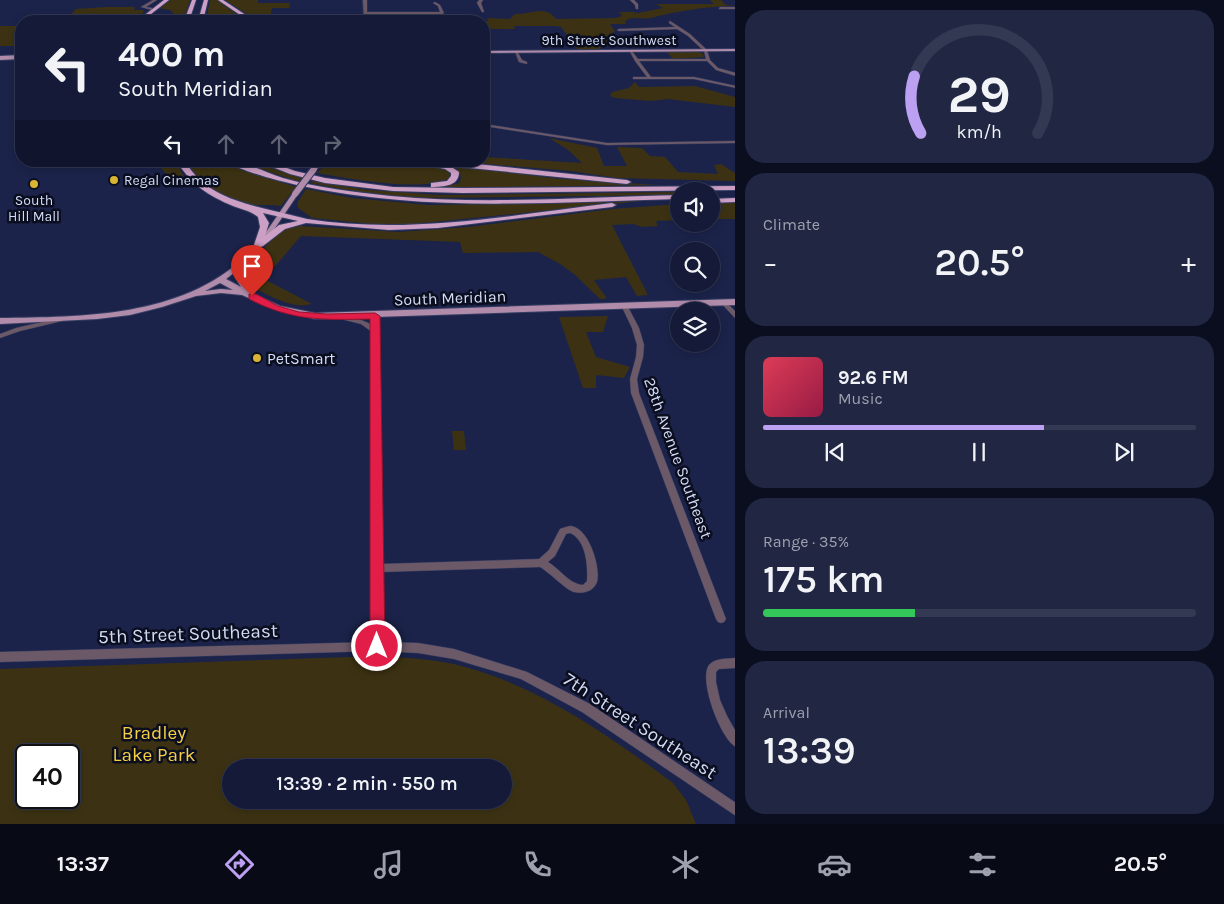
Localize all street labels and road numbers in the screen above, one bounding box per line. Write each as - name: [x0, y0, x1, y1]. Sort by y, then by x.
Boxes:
- street label: 9th Street Southwest: [541, 32, 677, 49]
- street label: South Meridian: [393, 287, 507, 309]
- street label: 28th Avenue Southeast: [640, 375, 716, 541]
- street label: 5th Street Southeast: [98, 620, 278, 648]
- street label: 7th Street Southeast: [559, 668, 721, 784]

